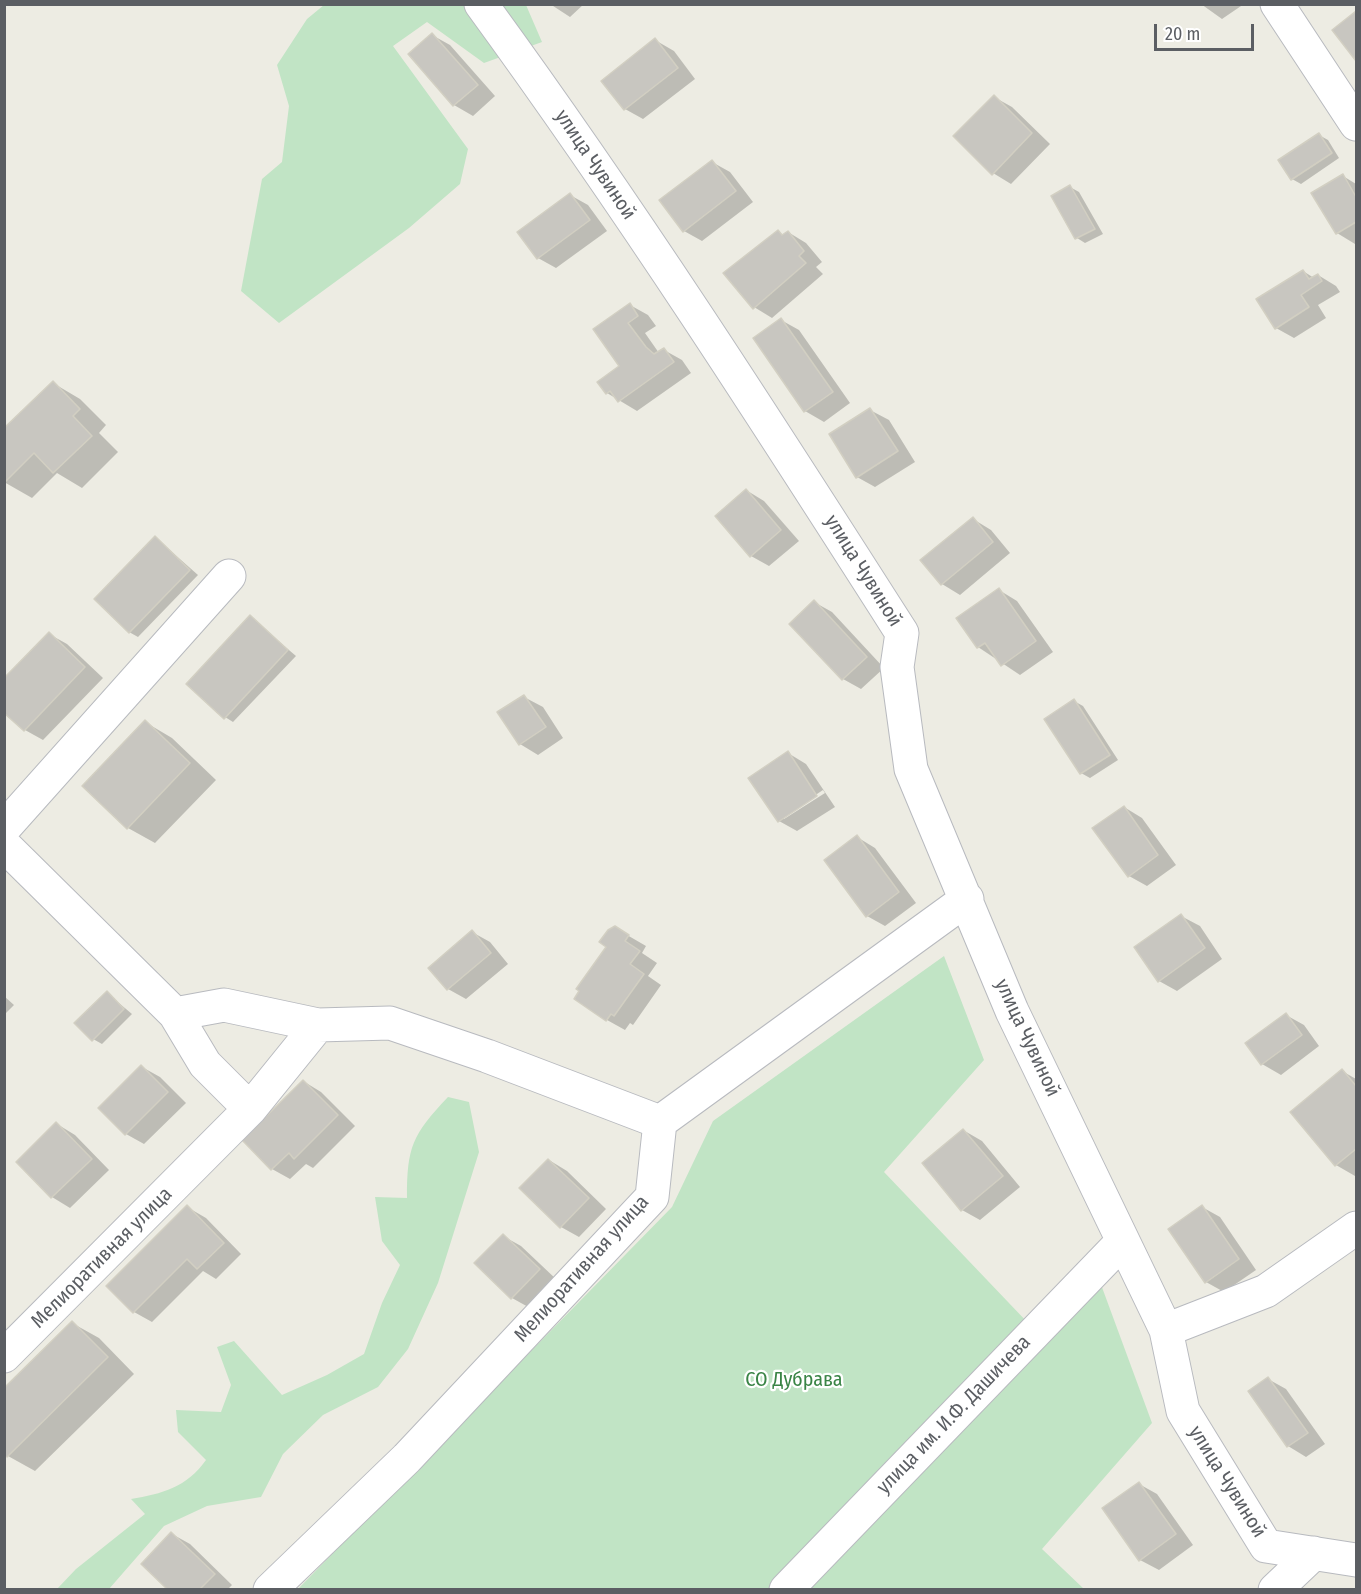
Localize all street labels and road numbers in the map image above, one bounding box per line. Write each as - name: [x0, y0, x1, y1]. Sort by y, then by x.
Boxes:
- street label: улица Чувиной: [549, 105, 641, 225]
- street label: улица Чувиной: [819, 511, 907, 631]
- street label: улица Чувиной: [989, 975, 1065, 1101]
- street label: Мелиоративная улица: [27, 1183, 177, 1333]
- street label: Мелиоративная улица: [510, 1191, 654, 1347]
- street label: улица им. И.Ф. Дашичева: [872, 1331, 1036, 1499]
- street label: улица Чувиной: [1183, 1422, 1271, 1542]

